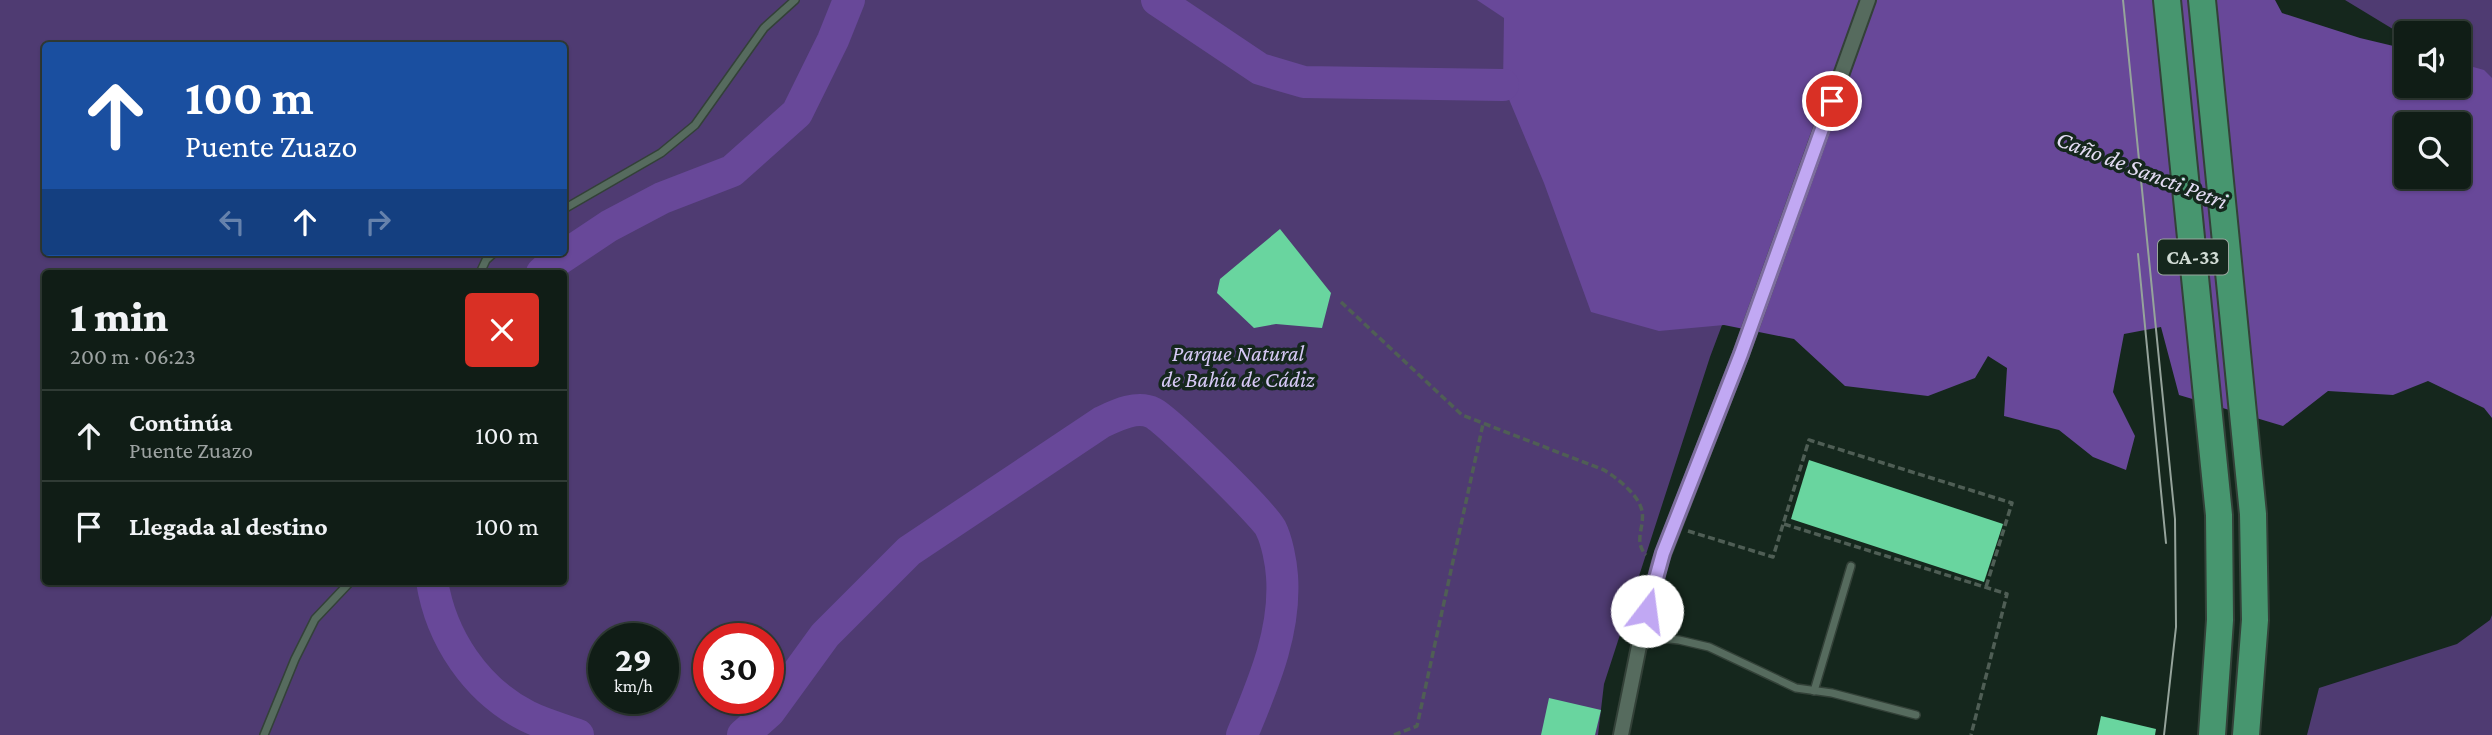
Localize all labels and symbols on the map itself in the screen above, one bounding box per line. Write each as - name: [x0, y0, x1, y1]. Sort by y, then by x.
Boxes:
- pin: [1802, 71, 1862, 131]
- water label: Caño de Sancti Petri: [2053, 125, 2232, 215]
- road number: CA-33: [2158, 240, 2228, 274]
- park label: Parque Natural de Bahía de Cádiz: [1161, 340, 1315, 392]
- position arrow: [1610, 574, 1684, 648]
- speed limit sign: 30: [693, 623, 784, 714]

